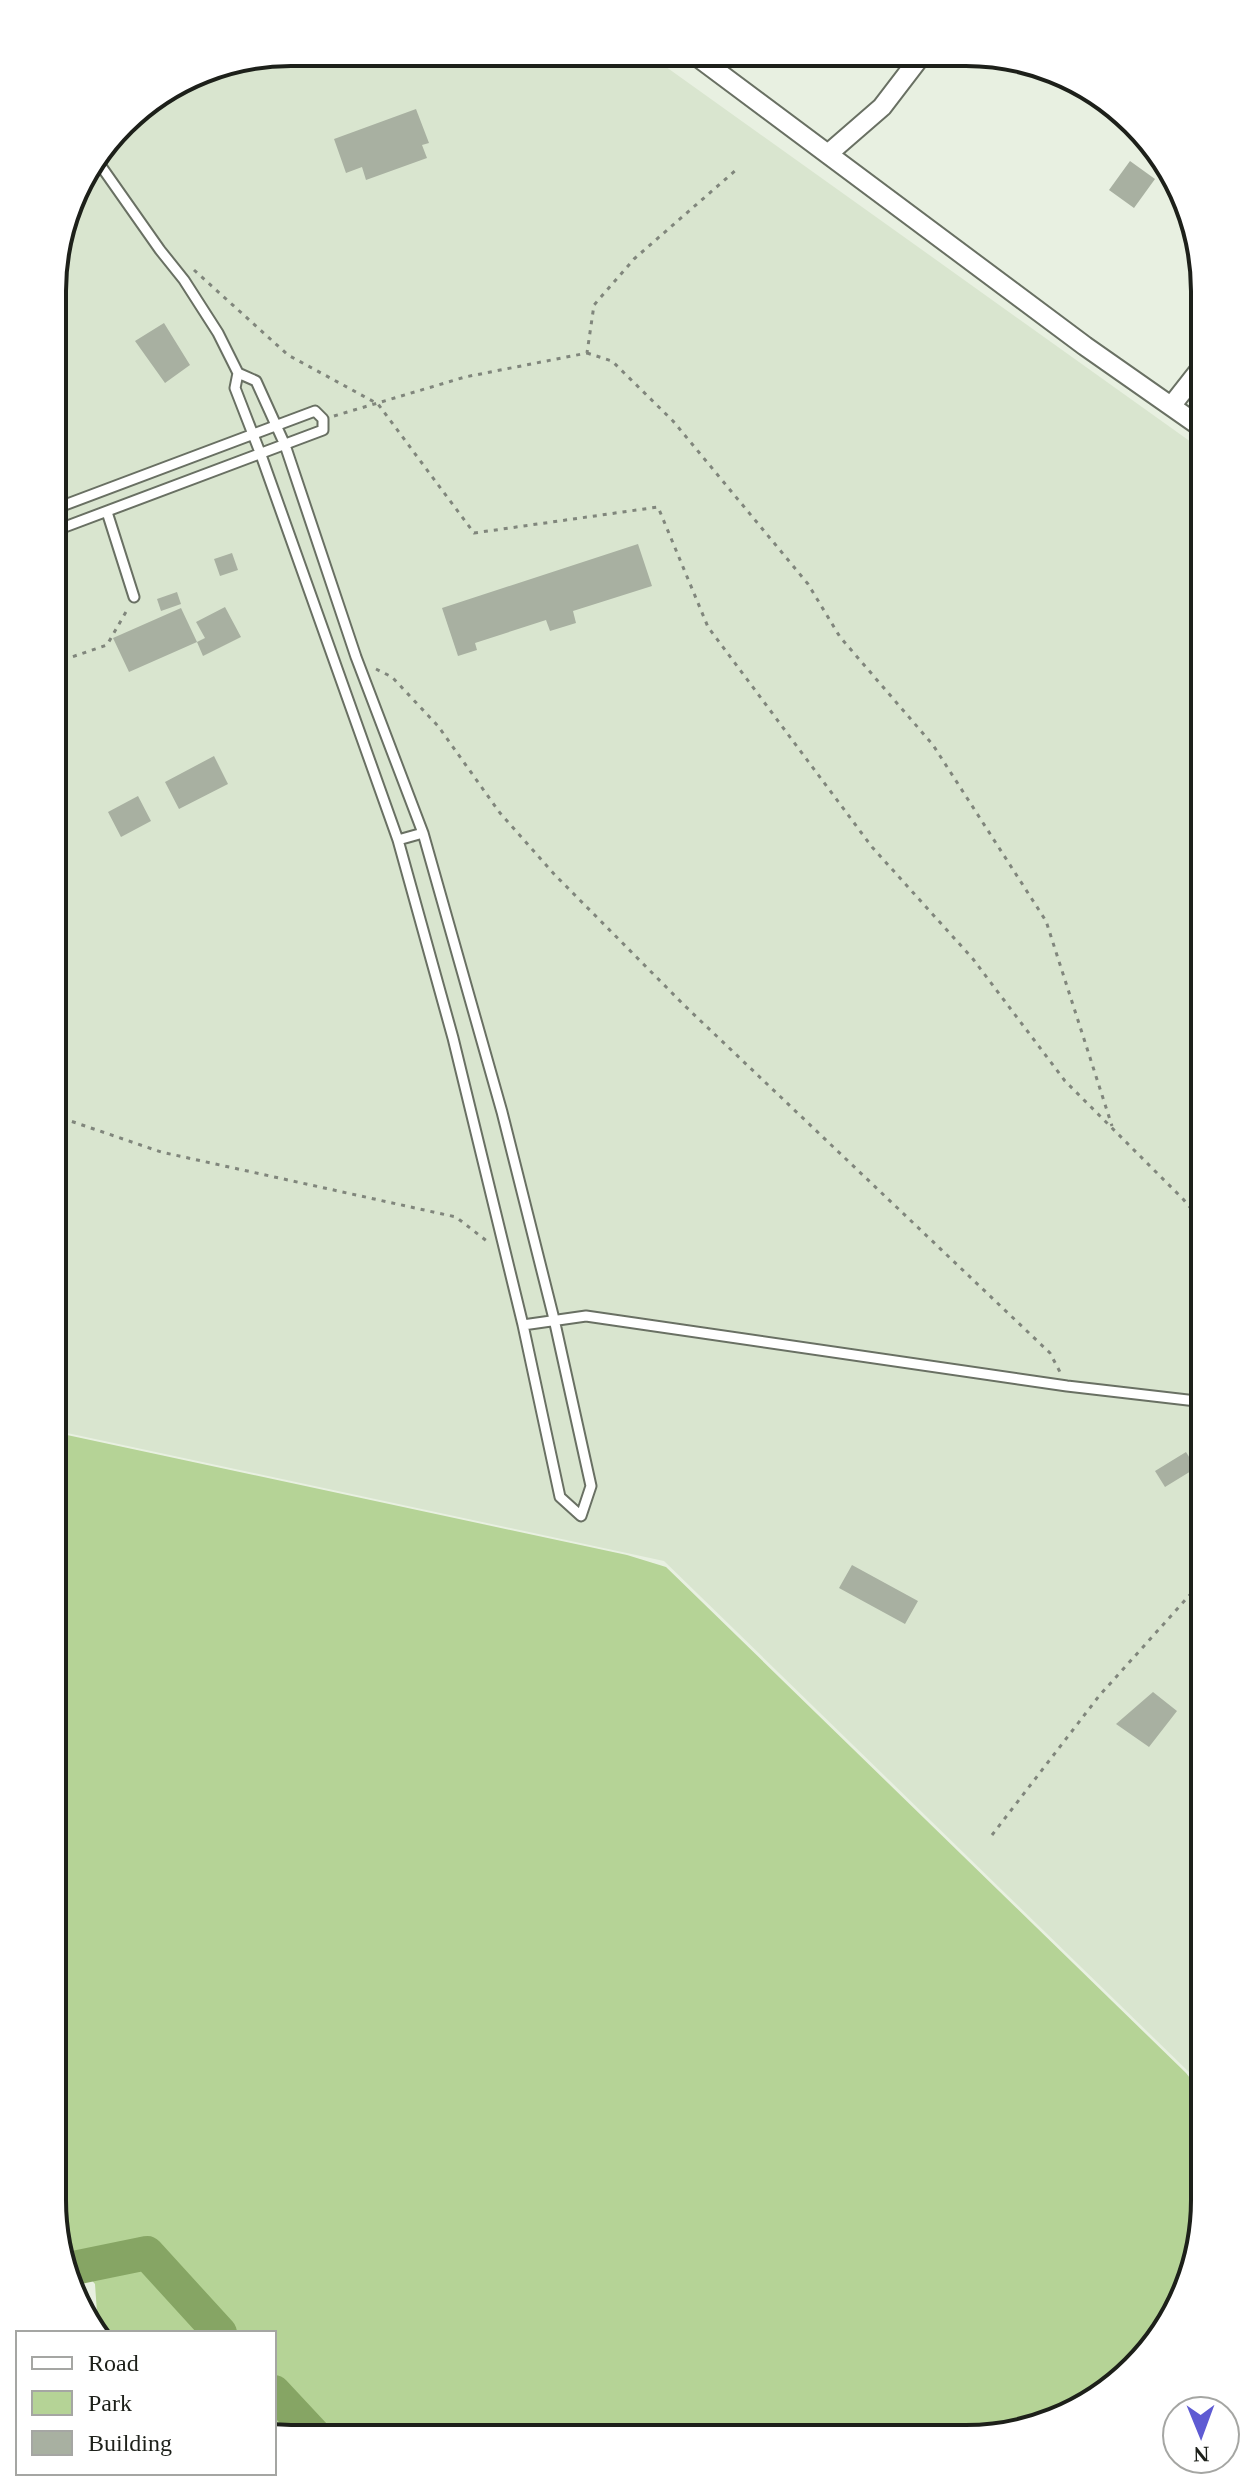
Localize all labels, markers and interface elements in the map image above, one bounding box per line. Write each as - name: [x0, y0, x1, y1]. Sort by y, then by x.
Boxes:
- legend: [16, 2331, 276, 2475]
- text: Road: [88, 2350, 139, 2376]
- text: Park: [88, 2390, 132, 2416]
- north arrow: [1161, 2395, 1241, 2475]
- text: Building: [88, 2430, 172, 2456]
- text: N: [1193, 2442, 1210, 2467]

